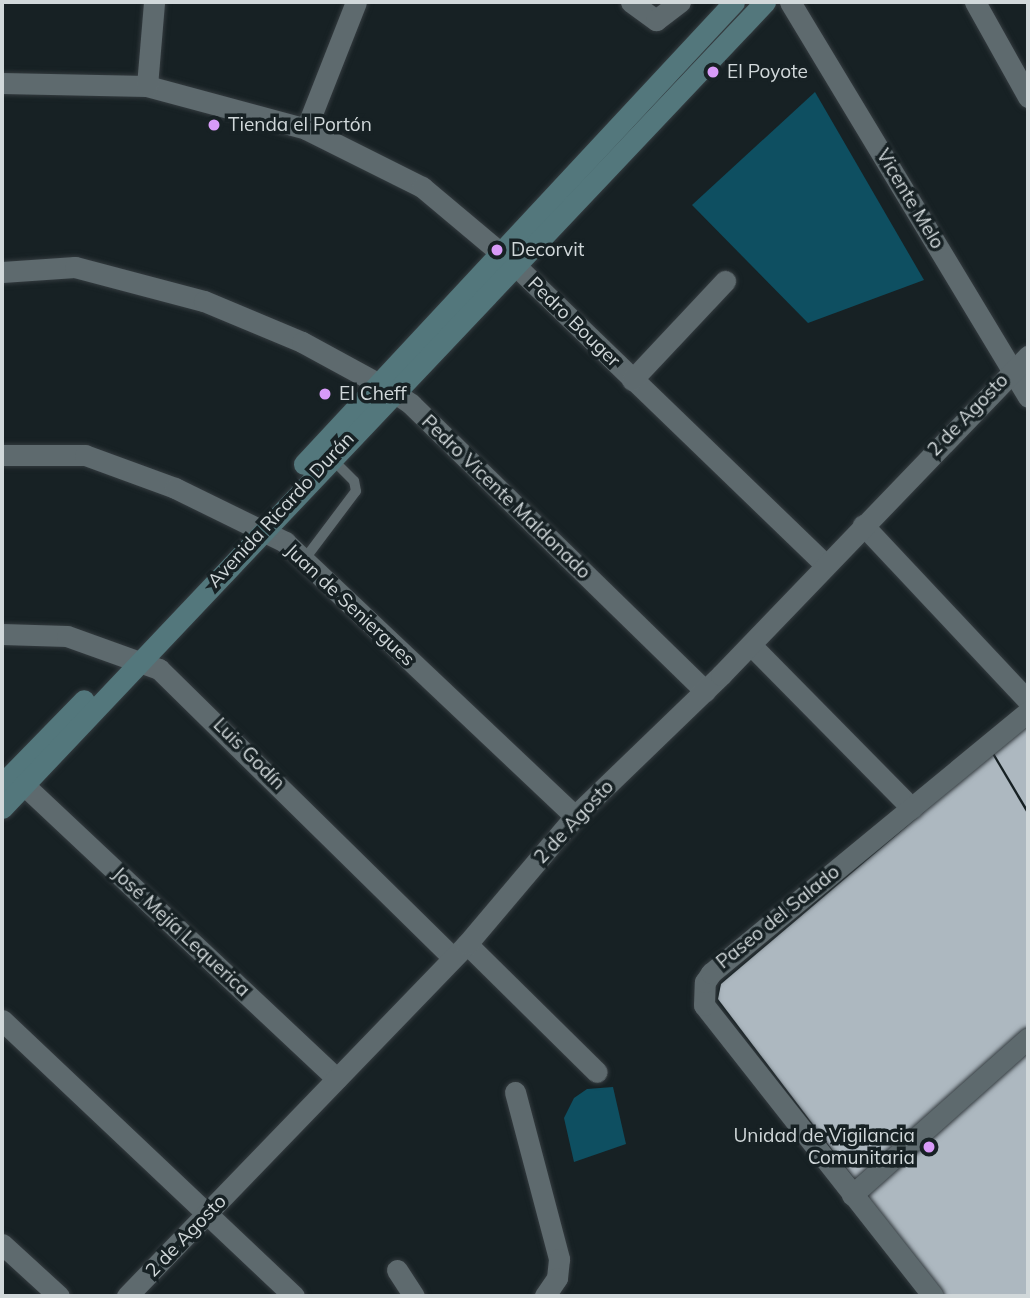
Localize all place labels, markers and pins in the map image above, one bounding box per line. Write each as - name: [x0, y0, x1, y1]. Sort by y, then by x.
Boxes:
- place label: El Poyote: [727, 61, 808, 83]
- marker: El Poyote: [705, 64, 721, 80]
- place label: Tienda el Portón: [228, 114, 372, 136]
- marker: Tienda el Portón: [206, 117, 222, 133]
- place label: Decorvit: [511, 239, 584, 261]
- marker: Decorvit: [489, 242, 505, 258]
- place label: El Cheff: [339, 383, 407, 405]
- marker: El Cheff: [317, 386, 333, 402]
- place label: Unidad de Vigilancia Comunitaria: [733, 1125, 915, 1169]
- marker: Unidad de Vigilancia Comunitaria: [921, 1139, 937, 1155]

